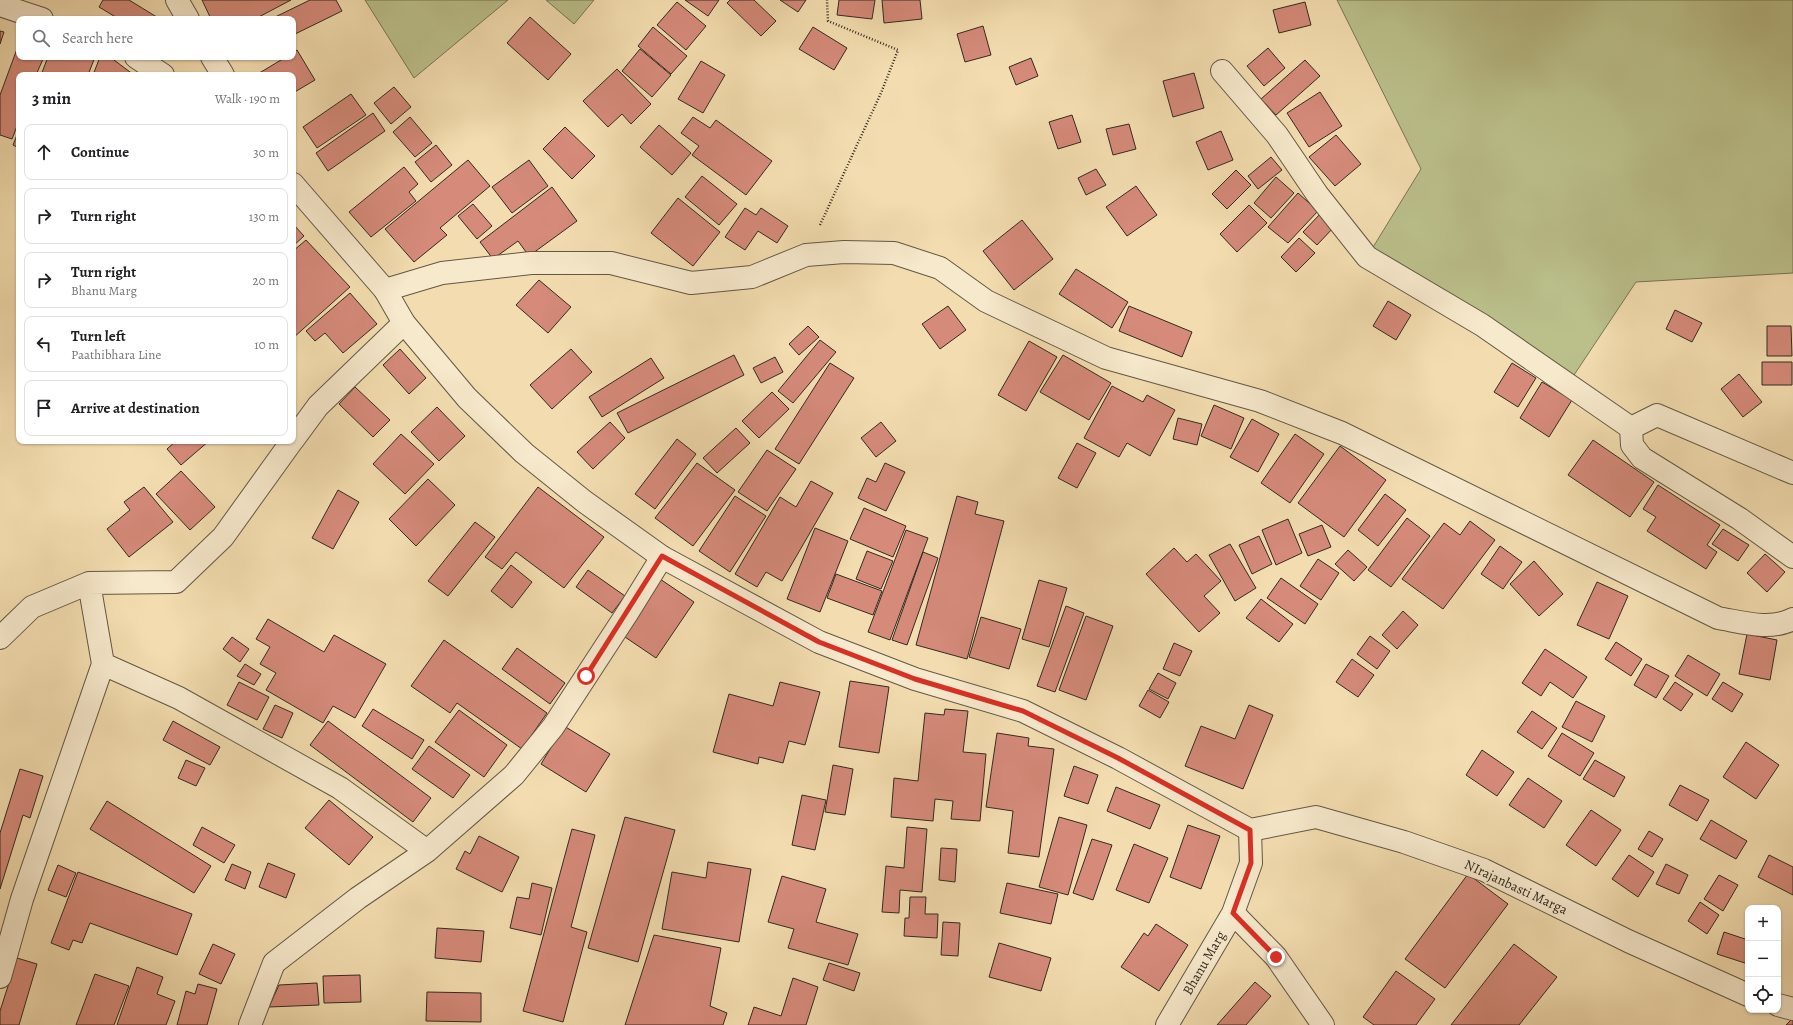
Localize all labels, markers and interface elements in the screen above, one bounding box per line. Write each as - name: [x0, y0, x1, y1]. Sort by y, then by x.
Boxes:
- search box: [16, 16, 296, 60]
- icon: search: [30, 27, 52, 49]
- text: Search here: [62, 28, 133, 48]
- text: 3 min: [32, 87, 71, 110]
- text: Walk · 190 m: [215, 90, 280, 107]
- icon: ahead: [33, 141, 55, 163]
- text: Continue: [71, 142, 129, 162]
- text: 30 m: [253, 144, 279, 161]
- icon: right: [33, 205, 55, 227]
- text: Turn right: [71, 206, 136, 226]
- text: 130 m: [249, 208, 279, 225]
- text: Turn right: [71, 262, 136, 282]
- icon: right: [33, 269, 55, 291]
- text: 20 m: [253, 272, 279, 289]
- text: Bhanu Marg: [71, 282, 137, 299]
- text: Turn left: [71, 326, 126, 346]
- icon: left: [33, 333, 55, 355]
- text: 10 m: [254, 336, 279, 353]
- text: Paathibhara Line: [71, 346, 161, 363]
- icon: arrive: [33, 397, 55, 419]
- text: Arrive at destination: [71, 398, 200, 418]
- route start: [577, 667, 595, 685]
- street label: NIrajanbasti Marga: [1461, 855, 1571, 919]
- map controls: [1745, 905, 1781, 1013]
- button: +: [1745, 905, 1781, 941]
- street label: Bhanu Marg: [1178, 928, 1230, 998]
- button: −: [1745, 941, 1781, 977]
- route end: [1267, 948, 1285, 966]
- button: locate: [1745, 977, 1781, 1013]

